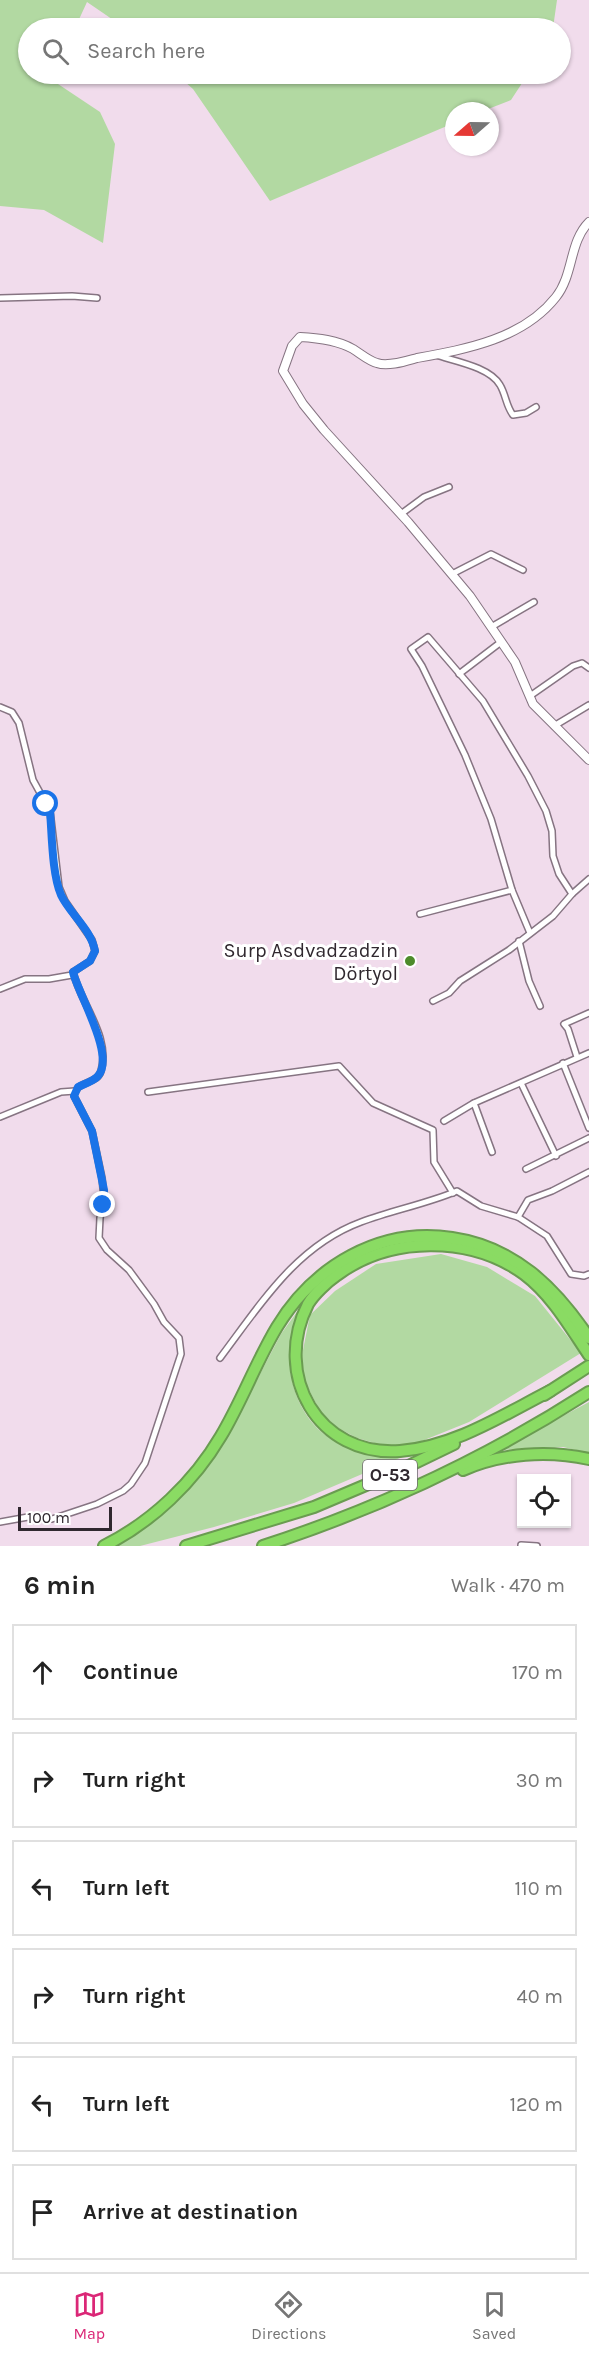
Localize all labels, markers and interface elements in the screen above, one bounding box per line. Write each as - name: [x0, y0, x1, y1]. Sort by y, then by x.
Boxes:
- search box: [18, 18, 571, 84]
- icon: search: [39, 35, 72, 68]
- text: Search here: [87, 38, 205, 64]
- north arrow: [445, 102, 499, 156]
- route start: [32, 790, 58, 816]
- place label: Surp Asdvadzadzin Dörtyol: [224, 939, 398, 985]
- marker: Surp Asdvadzadzin Dörtyol: [403, 954, 417, 968]
- route end: [89, 1191, 115, 1217]
- road number: O-53: [363, 1460, 417, 1490]
- map controls: [517, 1474, 571, 1528]
- button: locate: [517, 1474, 571, 1528]
- scale bar: [18, 1504, 112, 1532]
- text: 100 m: [27, 1508, 70, 1527]
- text: 6 min: [24, 1570, 96, 1601]
- text: Walk · 470 m: [451, 1574, 565, 1597]
- icon: ahead: [26, 1656, 59, 1689]
- text: Continue: [83, 1659, 178, 1685]
- text: 170 m: [512, 1661, 563, 1684]
- icon: right: [26, 1764, 59, 1797]
- text: Turn right: [83, 1767, 186, 1793]
- text: 30 m: [516, 1769, 563, 1792]
- icon: left: [26, 1872, 59, 1905]
- text: Turn left: [83, 1875, 170, 1901]
- text: 110 m: [514, 1877, 563, 1900]
- icon: right: [26, 1980, 59, 2013]
- text: Turn right: [83, 1983, 186, 2009]
- text: 40 m: [517, 1985, 563, 2008]
- icon: left: [26, 2088, 59, 2121]
- text: Turn left: [83, 2091, 170, 2117]
- text: 120 m: [509, 2093, 563, 2116]
- icon: arrive: [26, 2196, 59, 2229]
- text: Arrive at destination: [83, 2199, 298, 2225]
- tab: Map: [73, 2288, 106, 2343]
- tab: Directions: [251, 2288, 326, 2343]
- tab: Saved: [472, 2288, 516, 2343]

